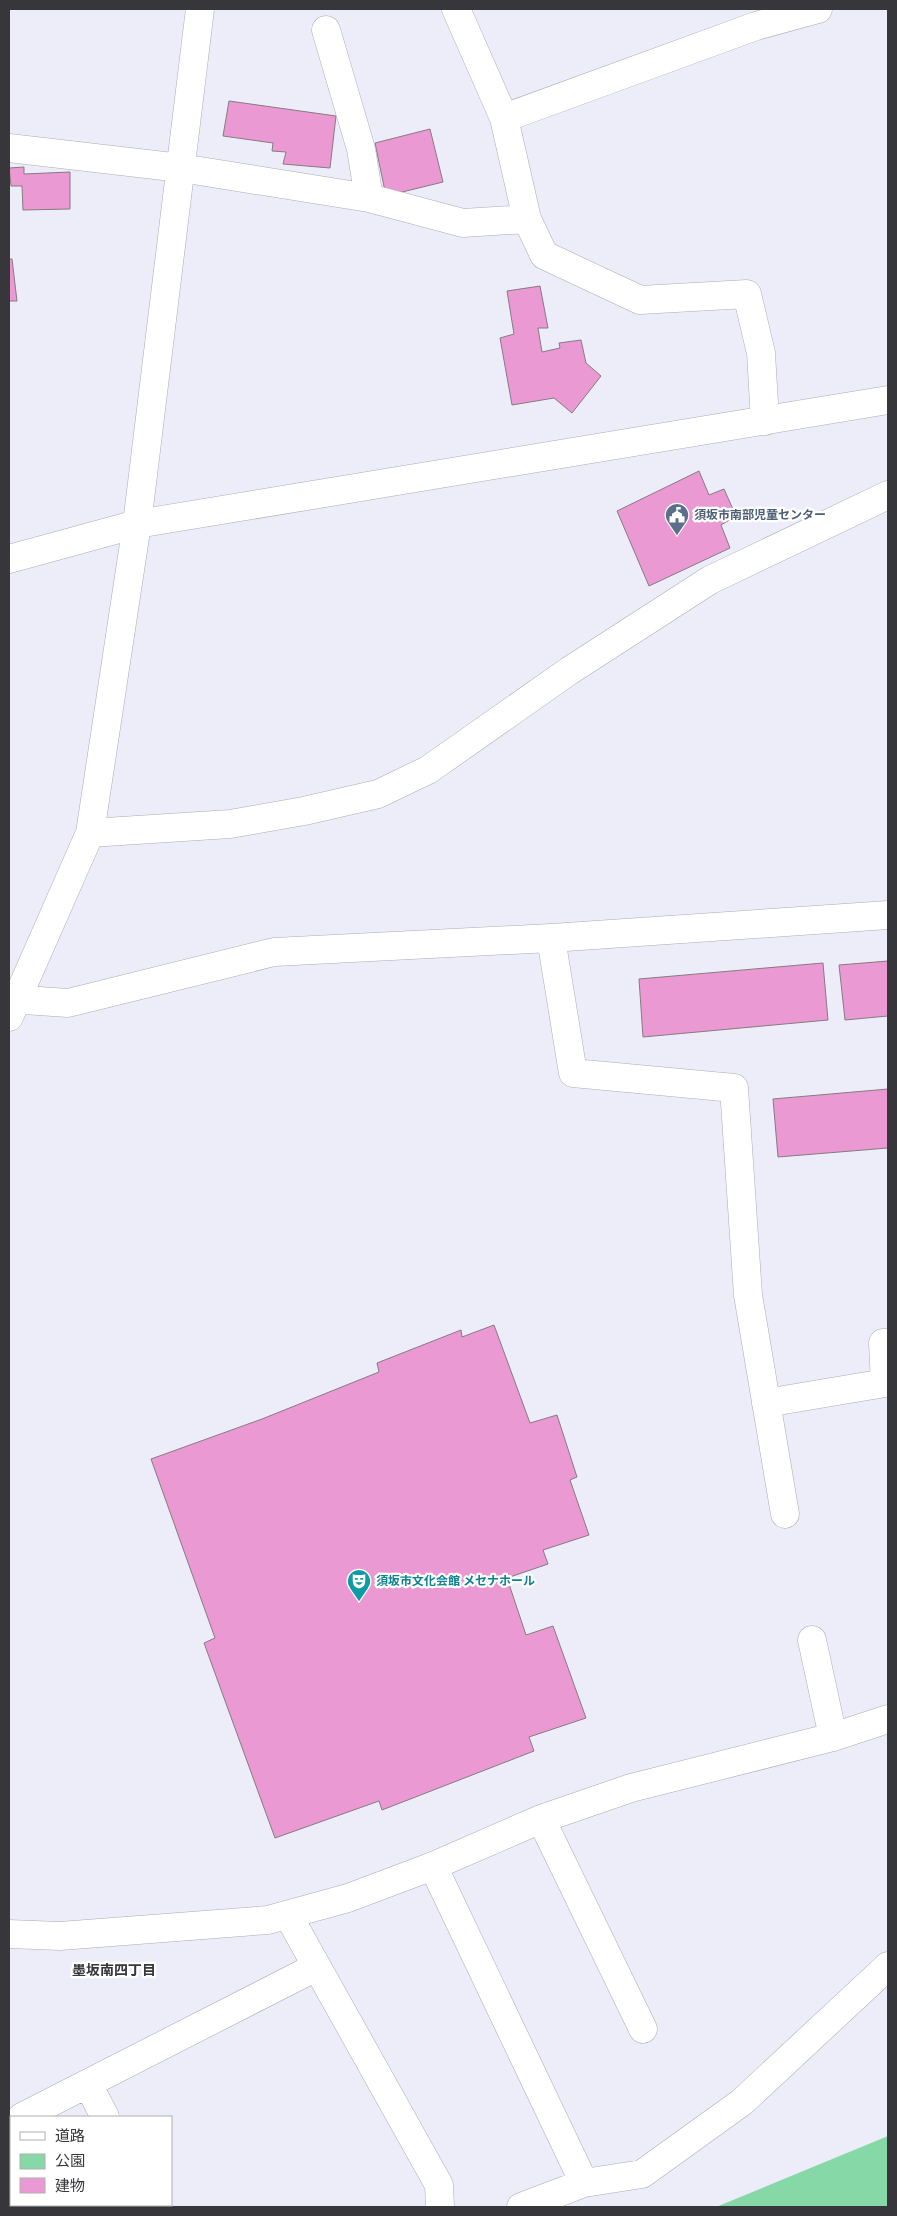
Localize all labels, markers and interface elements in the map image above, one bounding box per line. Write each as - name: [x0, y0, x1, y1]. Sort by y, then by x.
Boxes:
- public building icon: 須坂市南部児童センター: [664, 502, 690, 536]
- place label: 須坂市南部児童センター: [694, 508, 826, 522]
- theatre icon: 須坂市文化会館 メセナホール: [346, 1568, 372, 1602]
- place label: 須坂市文化会館 メセナホール: [376, 1574, 535, 1588]
- district label: 墨坂南四丁目: [72, 1962, 156, 1978]
- legend: [10, 2116, 172, 2206]
- text: 道路: [55, 2127, 85, 2145]
- text: 公園: [55, 2152, 85, 2170]
- text: 建物: [55, 2177, 85, 2195]

